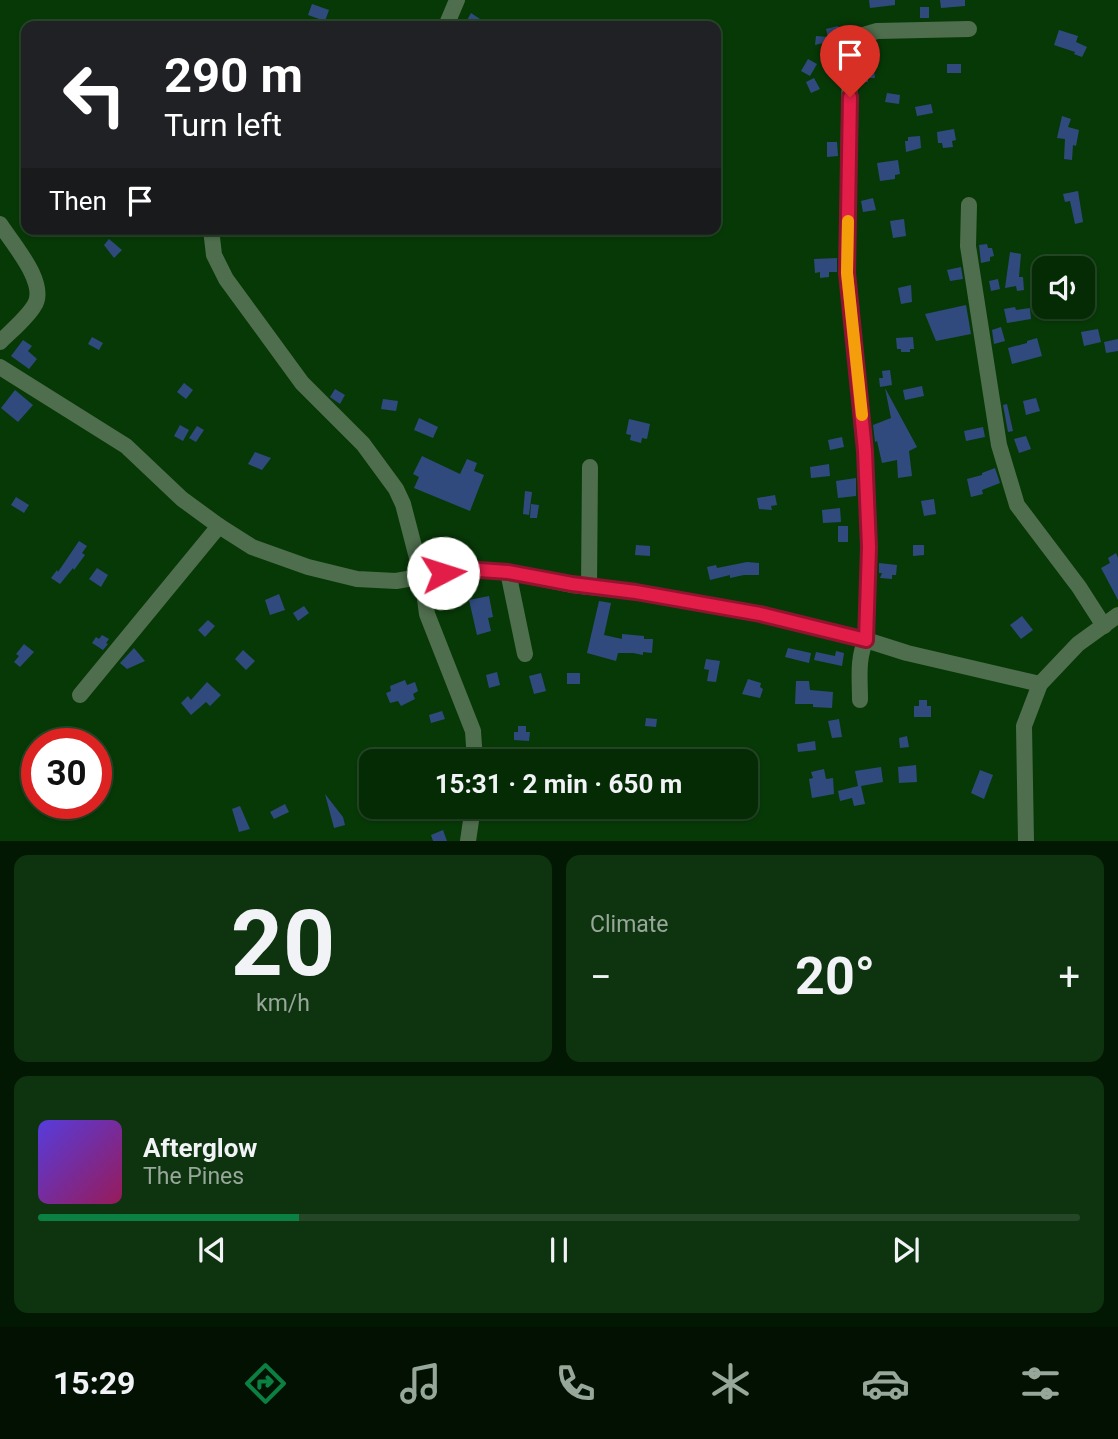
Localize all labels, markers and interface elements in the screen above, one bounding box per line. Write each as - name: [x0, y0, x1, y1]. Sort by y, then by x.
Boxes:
- pin: [820, 25, 880, 97]
- icon: arrive: [831, 36, 869, 74]
- text: 290 m: [164, 47, 303, 104]
- icon: left: [49, 49, 140, 140]
- text: Turn left: [164, 106, 282, 144]
- icon: arrive: [121, 182, 159, 220]
- text: Then: [49, 186, 107, 216]
- map controls: [1032, 256, 1095, 319]
- button: sound: [1032, 256, 1095, 319]
- position arrow: [406, 536, 480, 610]
- speed limit sign: 30: [21, 728, 112, 819]
- text: 15:31 · 2 min · 650 m: [435, 769, 682, 799]
- text: 20: [231, 891, 335, 997]
- text: Climate: [590, 911, 669, 938]
- text: 20°: [795, 946, 875, 1007]
- text: −: [590, 955, 612, 999]
- text: +: [1058, 955, 1080, 999]
- text: km/h: [256, 990, 310, 1017]
- text: Afterglow: [143, 1133, 257, 1163]
- text: The Pines: [143, 1163, 244, 1190]
- icon: previous: [193, 1231, 231, 1269]
- icon: pause: [540, 1231, 578, 1269]
- icon: next: [887, 1231, 925, 1269]
- icon: directions: [241, 1359, 290, 1408]
- icon: music: [396, 1359, 445, 1408]
- icon: phone: [551, 1359, 600, 1408]
- icon: climate: [706, 1359, 755, 1408]
- icon: car: [861, 1359, 910, 1408]
- icon: filters: [1016, 1359, 1065, 1408]
- text: 15:29: [53, 1364, 135, 1402]

